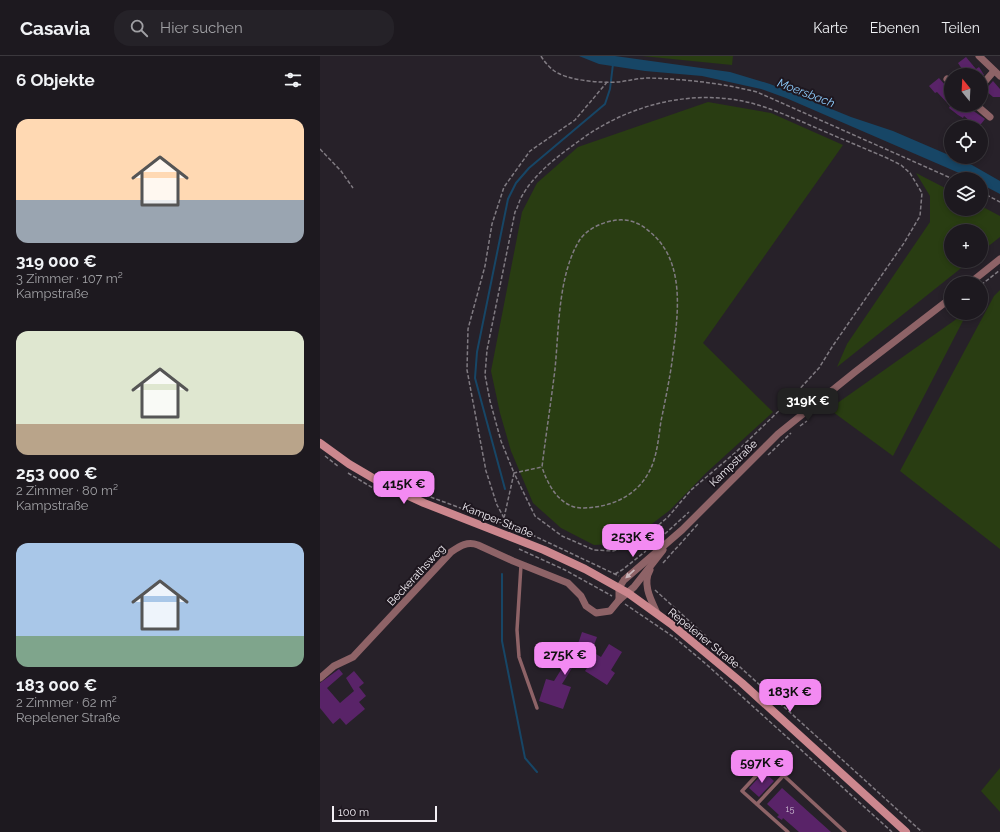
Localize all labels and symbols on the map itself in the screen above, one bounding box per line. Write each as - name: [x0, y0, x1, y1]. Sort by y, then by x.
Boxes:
- north arrow: [944, 68, 988, 112]
- water label: Moersbach: [775, 76, 837, 110]
- pin: 319K €: [775, 388, 841, 422]
- street label: Kampstraße: [707, 437, 760, 489]
- pin: 415K €: [371, 471, 437, 505]
- street label: Kamper Straße: [460, 500, 536, 541]
- pin: 253K €: [600, 524, 666, 558]
- street label: Beckerathsweg: [385, 542, 448, 609]
- one-way arrow: [625, 569, 635, 579]
- street label: Repelener Straße: [665, 606, 742, 671]
- pin: 275K €: [532, 642, 598, 676]
- pin: 183K €: [757, 679, 823, 713]
- pin: 597K €: [729, 750, 795, 784]
- scale bar: [332, 804, 437, 823]
- house number: 15: [786, 804, 794, 814]

